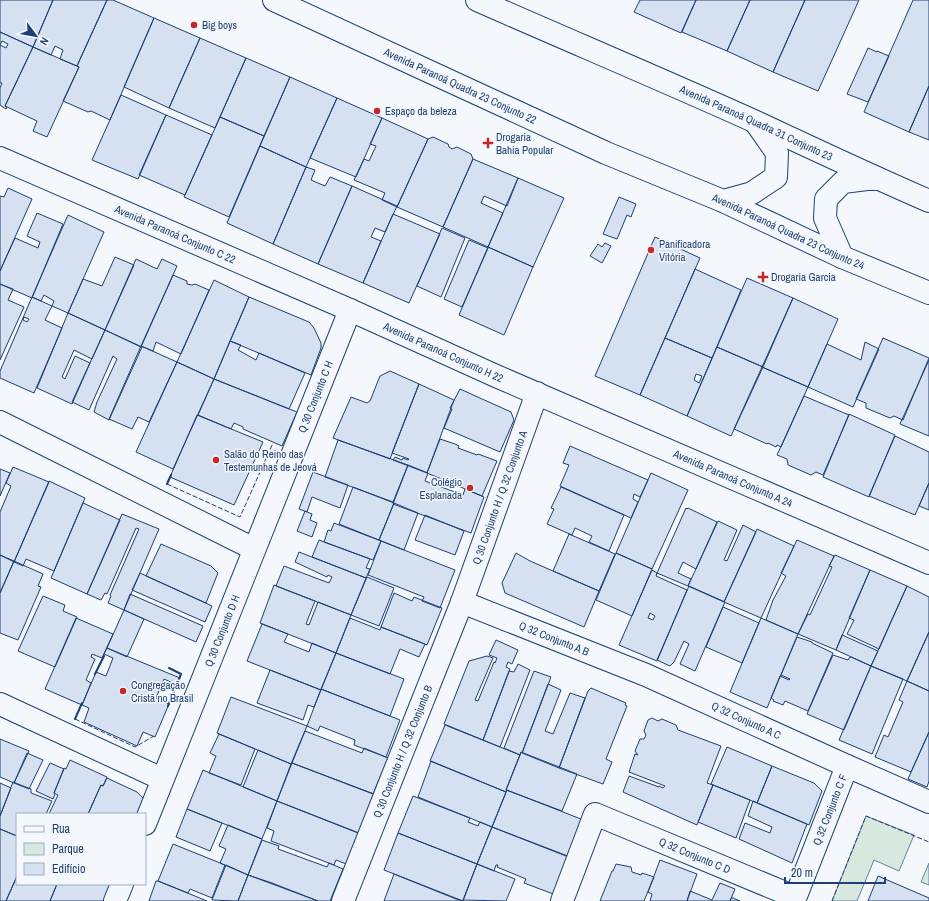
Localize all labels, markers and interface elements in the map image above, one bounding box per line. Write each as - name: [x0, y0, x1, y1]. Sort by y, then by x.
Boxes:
- north arrow: [16, 16, 56, 56]
- place label: Big boys: [202, 18, 238, 32]
- marker: Big boys: [189, 20, 199, 30]
- text: N: [37, 35, 52, 48]
- street label: Avenida Paranoá Quadra 23 Conjunto 22: [381, 44, 539, 127]
- street label: Avenida Paranoá Quadra 31 Conjunto 23: [677, 82, 835, 164]
- place label: Espaço da beleza: [385, 104, 457, 118]
- marker: Espaço da beleza: [372, 106, 382, 116]
- place label: Drogaria Bahia Popular: [496, 130, 553, 157]
- marker: Drogaria Bahia Popular: [483, 138, 493, 148]
- street label: Avenida Paranoá Quadra 23 Conjunto 24: [709, 190, 866, 272]
- street label: Avenida Paranoá Conjunto C 22: [112, 201, 238, 266]
- place label: Panificadora Vitória: [659, 237, 710, 264]
- marker: Panificadora Vitória: [646, 245, 656, 255]
- place label: Drogaria Garcia: [771, 270, 836, 284]
- marker: Drogaria Garcia: [758, 272, 768, 282]
- street label: Avenida Paranoá Conjunto H 22: [380, 319, 505, 385]
- street label: Q 30 Conjunto C H: [295, 359, 336, 435]
- street label: Q 30 Conjunto H / Q 32 Conjunto A: [469, 428, 530, 566]
- street label: Avenida Paranoá Conjunto A 24: [670, 446, 795, 510]
- place label: Salão do Reino das Testemunhas de Jeová: [224, 447, 317, 474]
- marker: Salão do Reino das Testemunhas de Jeová: [211, 455, 221, 465]
- place label: Colégio Esplanada: [419, 475, 462, 502]
- marker: Colégio Esplanada: [465, 483, 475, 493]
- street label: Q 30 Conjunto D H: [201, 593, 243, 669]
- street label: Q 32 Conjunto A B: [517, 618, 591, 659]
- place label: Congregação Cristã no Brasil: [131, 678, 193, 705]
- street label: Q 30 Conjunto H / Q 32 Conjunto B: [370, 683, 435, 820]
- marker: Congregação Cristã no Brasil: [118, 686, 128, 696]
- street label: Q 32 Conjunto A C: [709, 699, 784, 742]
- street label: Q 32 Conjunto C F: [810, 772, 850, 847]
- legend: [16, 813, 146, 885]
- text: Rua: [52, 821, 71, 837]
- street label: Q 32 Conjunto C D: [657, 834, 733, 876]
- text: Parque: [52, 841, 84, 857]
- scale bar: [785, 859, 885, 885]
- text: Edifício: [52, 861, 85, 877]
- text: 20 m: [791, 865, 813, 881]

